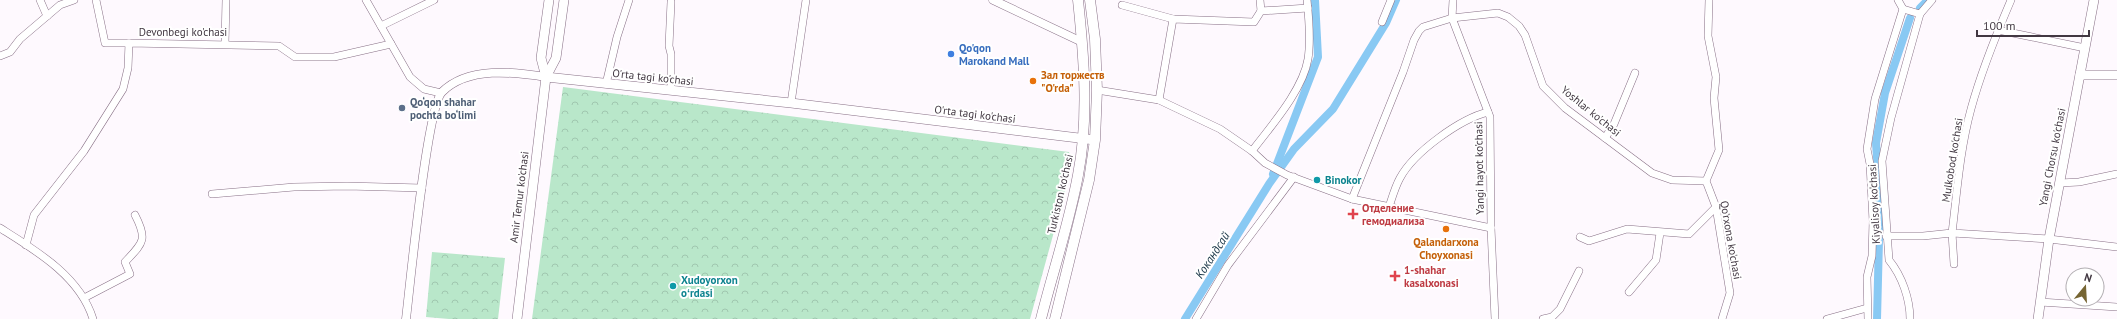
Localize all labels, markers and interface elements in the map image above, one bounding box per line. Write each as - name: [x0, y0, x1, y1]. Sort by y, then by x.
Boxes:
- scale bar: [1977, 12, 2089, 38]
- text: 100 m: [1983, 18, 2016, 33]
- street label: Devonbegi ko'chasi: [139, 25, 227, 39]
- place label: Qo'qon Marokand Mall: [959, 41, 1030, 68]
- marker: Qo'qon Marokand Mall: [946, 49, 956, 59]
- street label: O'rta tagi ko'chasi: [612, 66, 694, 88]
- place label: Зал торжеств "O'rda": [1041, 68, 1105, 95]
- marker: Зал торжеств "O'rda": [1028, 76, 1038, 86]
- street label: Yoshlar ko'chasi: [1558, 83, 1624, 139]
- place label: Qo‘qon shahar pochta bo‘limi: [410, 95, 476, 122]
- street label: O'rta tagi ko'chasi: [934, 102, 1016, 126]
- marker: Qo‘qon shahar pochta bo‘limi: [397, 103, 407, 113]
- street label: Yangi Chorsu ko'chasi: [2036, 107, 2068, 207]
- street label: Mulkobod ko'chasi: [1938, 117, 1966, 203]
- street label: Yangi hayot ko'chasi: [1471, 121, 1487, 215]
- street label: Amir Temur ko'chasi: [506, 150, 532, 244]
- street label: Turkiston ko'chasi: [1044, 153, 1076, 235]
- street label: Kiyalisoy ko'chasi: [1865, 164, 1883, 244]
- place label: Binokor: [1325, 173, 1362, 187]
- marker: Binokor: [1312, 175, 1322, 185]
- street label: Qo'rxona ko'chasi: [1717, 200, 1745, 281]
- place label: Отделение гемодиализа: [1362, 201, 1424, 228]
- marker: Отделение гемодиализа: [1347, 208, 1359, 220]
- marker: Qalandarxona Choyxonasi: [1441, 224, 1451, 234]
- water label: Кокандсай: [1191, 229, 1233, 281]
- place label: Qalandarxona Choyxonasi: [1413, 235, 1479, 262]
- place label: 1-shahar kasalxonasi: [1404, 263, 1459, 290]
- north arrow: [2065, 267, 2105, 307]
- marker: 1-shahar kasalxonasi: [1389, 270, 1401, 282]
- text: N: [2082, 270, 2094, 285]
- place label: Xudoyorxon oʻrdasi: [681, 273, 738, 300]
- marker: Xudoyorxon oʻrdasi: [668, 281, 678, 291]

